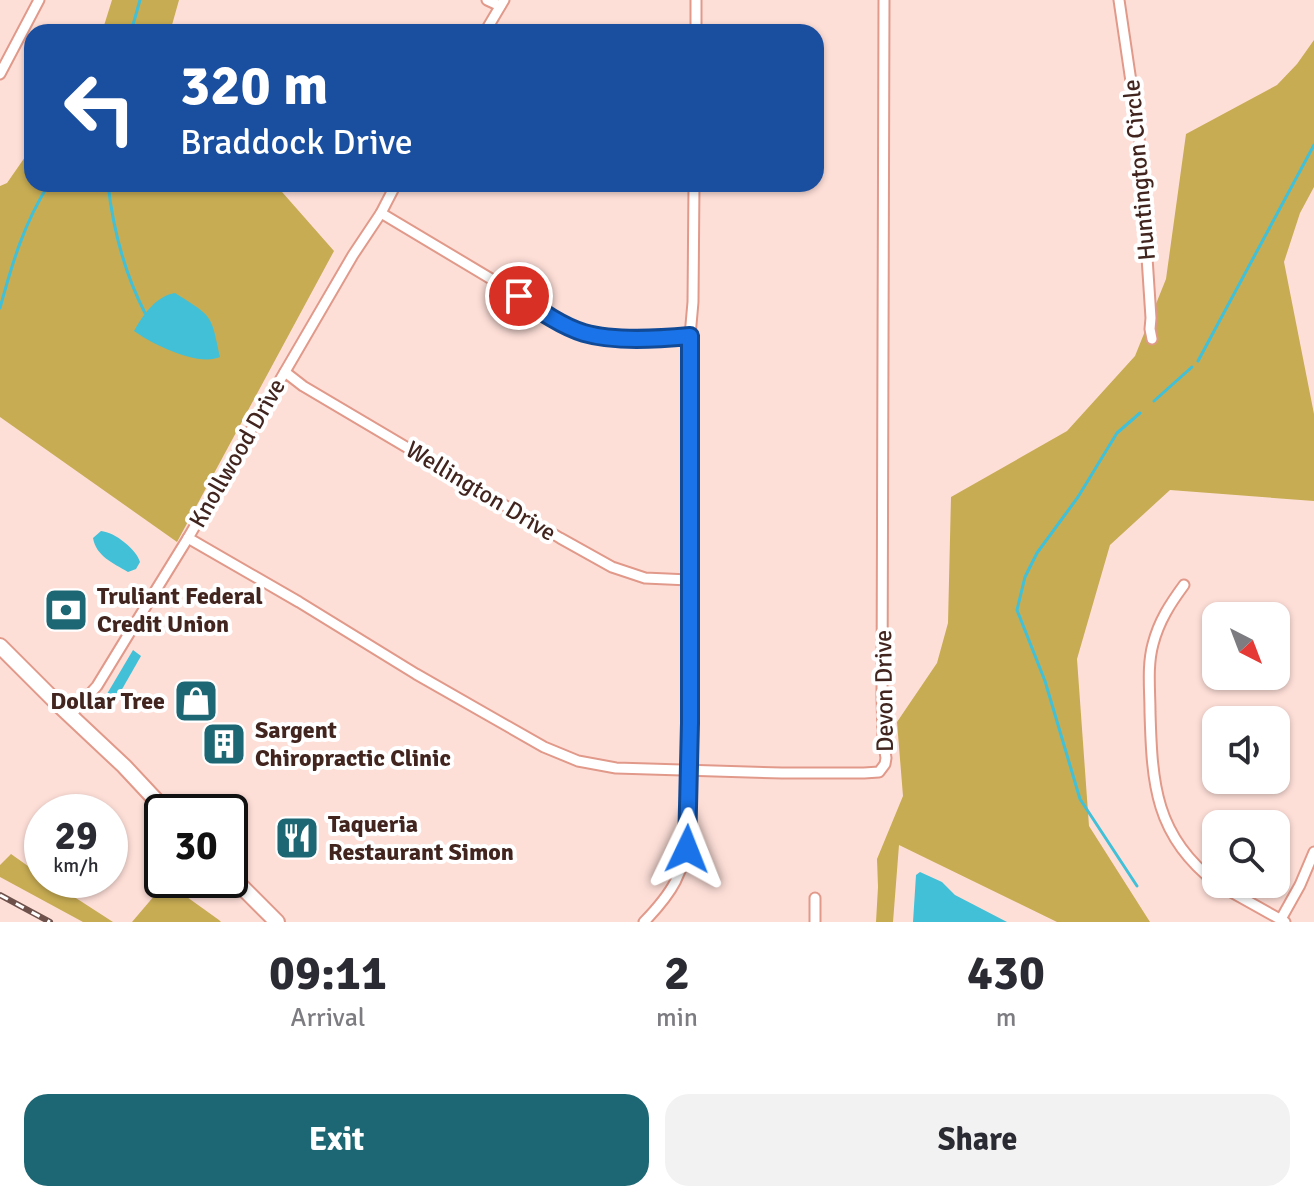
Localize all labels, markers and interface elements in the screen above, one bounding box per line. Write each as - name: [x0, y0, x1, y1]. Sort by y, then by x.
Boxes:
- text: 320 m: [180, 51, 328, 120]
- icon: left: [48, 56, 152, 160]
- street label: Huntington Circle: [1116, 78, 1162, 262]
- text: Braddock Drive: [180, 120, 413, 165]
- pin: [485, 262, 553, 330]
- icon: arrive: [497, 274, 541, 318]
- street label: Knollwood Drive: [182, 373, 292, 533]
- street label: Wellington Drive: [400, 434, 562, 548]
- place label: Truliant Federal Credit Union: [97, 581, 263, 639]
- bank icon: Truliant Federal Credit Union: [42, 586, 90, 634]
- north arrow: [1202, 602, 1290, 690]
- map controls: [1202, 602, 1290, 898]
- street label: Devon Drive: [868, 630, 900, 752]
- shop icon: Dollar Tree: [172, 677, 220, 725]
- place label: Dollar Tree: [50, 686, 165, 716]
- button: sound: [1202, 706, 1290, 794]
- place label: Sargent Chiropractic Clinic: [255, 715, 451, 773]
- building icon: Sargent Chiropractic Clinic: [200, 720, 248, 768]
- speed limit sign: 30: [144, 794, 248, 898]
- position arrow: [645, 807, 729, 891]
- place label: Taqueria Restaurant Simon: [328, 809, 514, 867]
- button: search: [1202, 810, 1290, 898]
- text: 29: [54, 811, 98, 861]
- restaurant icon: Taqueria Restaurant Simon: [273, 814, 321, 862]
- text: km/h: [53, 853, 99, 878]
- text: 09:11: [269, 944, 387, 1003]
- text: 2: [664, 944, 690, 1003]
- text: 430: [967, 944, 1045, 1003]
- text: Arrival: [291, 1002, 365, 1034]
- text: min: [656, 1002, 698, 1034]
- text: m: [996, 1002, 1016, 1034]
- button: Exit: [24, 1094, 649, 1186]
- button: Share: [665, 1094, 1290, 1186]

